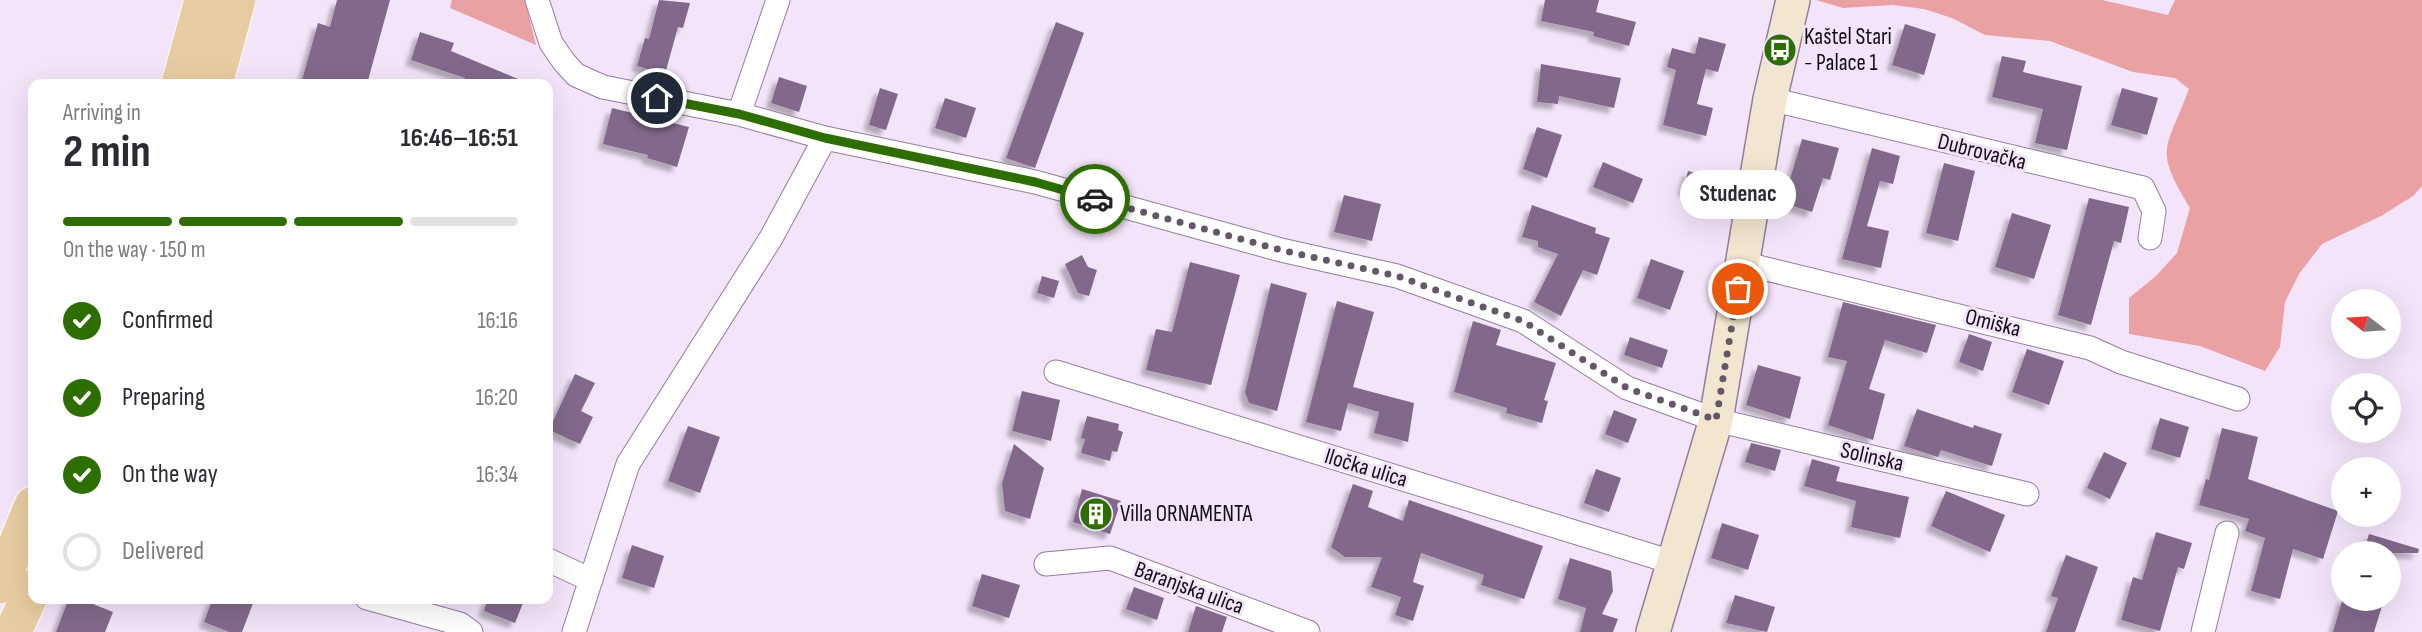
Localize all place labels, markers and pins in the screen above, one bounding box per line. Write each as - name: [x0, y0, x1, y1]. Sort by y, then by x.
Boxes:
- place label: Kaštel Stari - Palace 1: [1804, 23, 1892, 77]
- bus stop icon: Kaštel Stari - Palace 1: [1761, 31, 1799, 69]
- pin: [627, 68, 687, 128]
- callout: Studenac: [1680, 170, 1796, 219]
- pin: [1708, 259, 1768, 319]
- building icon: Villa ORNAMENTA: [1077, 495, 1115, 533]
- place label: Villa ORNAMENTA: [1120, 500, 1252, 528]

